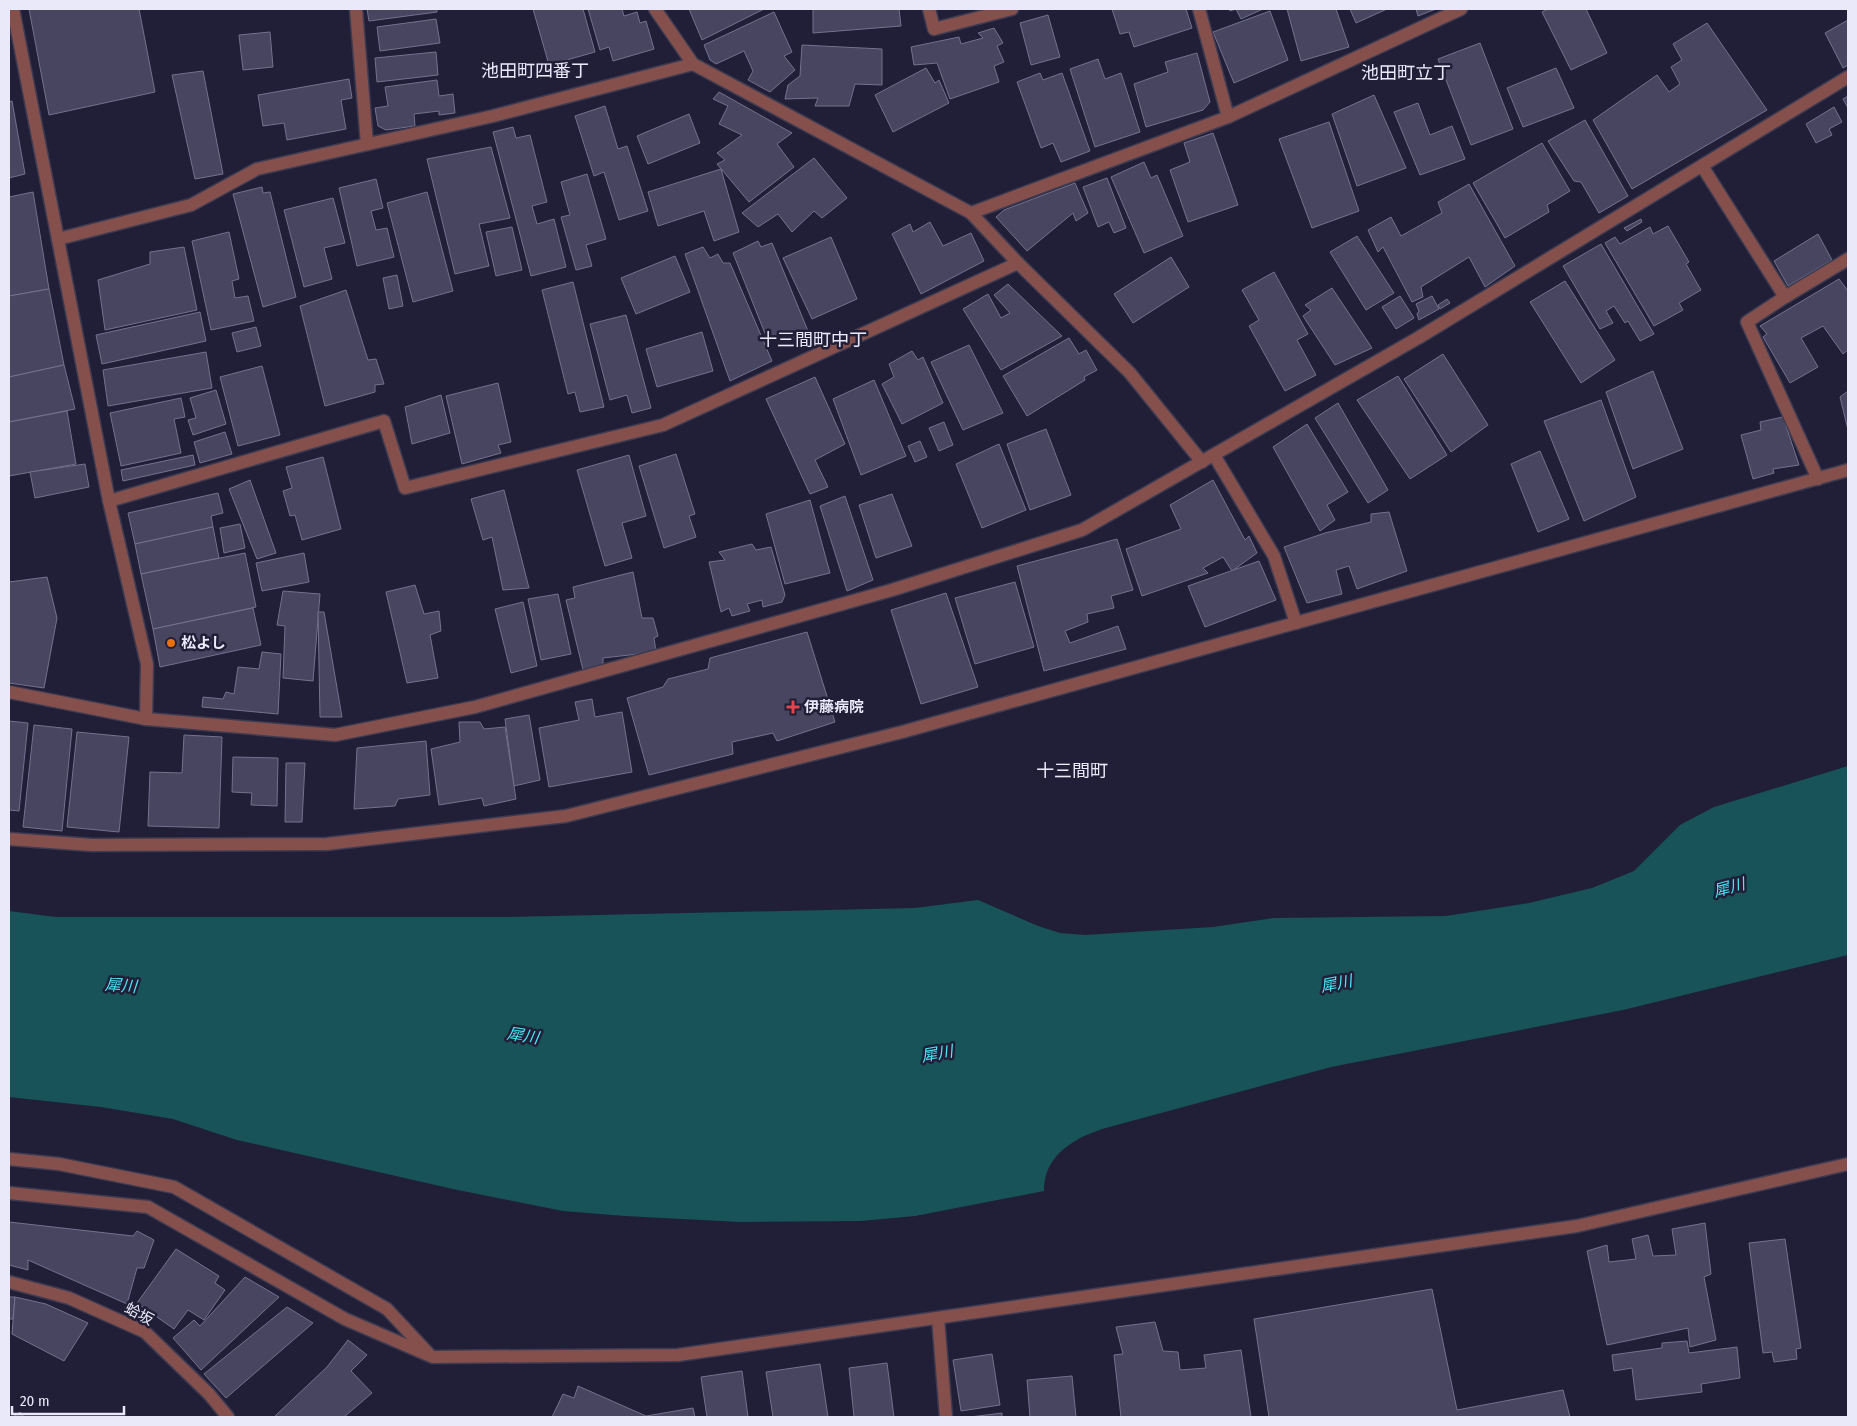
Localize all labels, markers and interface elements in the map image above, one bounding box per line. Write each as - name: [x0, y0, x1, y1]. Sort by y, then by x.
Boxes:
- district label: 池田町四番丁: [481, 60, 589, 82]
- district label: 池田町立丁: [1361, 62, 1451, 84]
- district label: 十三間町中丁: [759, 329, 867, 351]
- place label: 松よし: [181, 634, 226, 652]
- marker: 松よし: [165, 637, 177, 649]
- place label: 伊藤病院: [804, 698, 864, 716]
- marker: 伊藤病院: [786, 700, 800, 714]
- district label: 十三間町: [1036, 760, 1108, 782]
- water label: 犀川: [1711, 874, 1749, 901]
- water label: 犀川: [1319, 971, 1356, 996]
- water label: 犀川: [104, 975, 140, 996]
- water label: 犀川: [506, 1024, 542, 1048]
- water label: 犀川: [920, 1041, 956, 1066]
- street label: 蛤坂: [122, 1299, 156, 1329]
- scale bar: [12, 1384, 125, 1416]
- text: 20 m: [20, 1392, 50, 1410]

